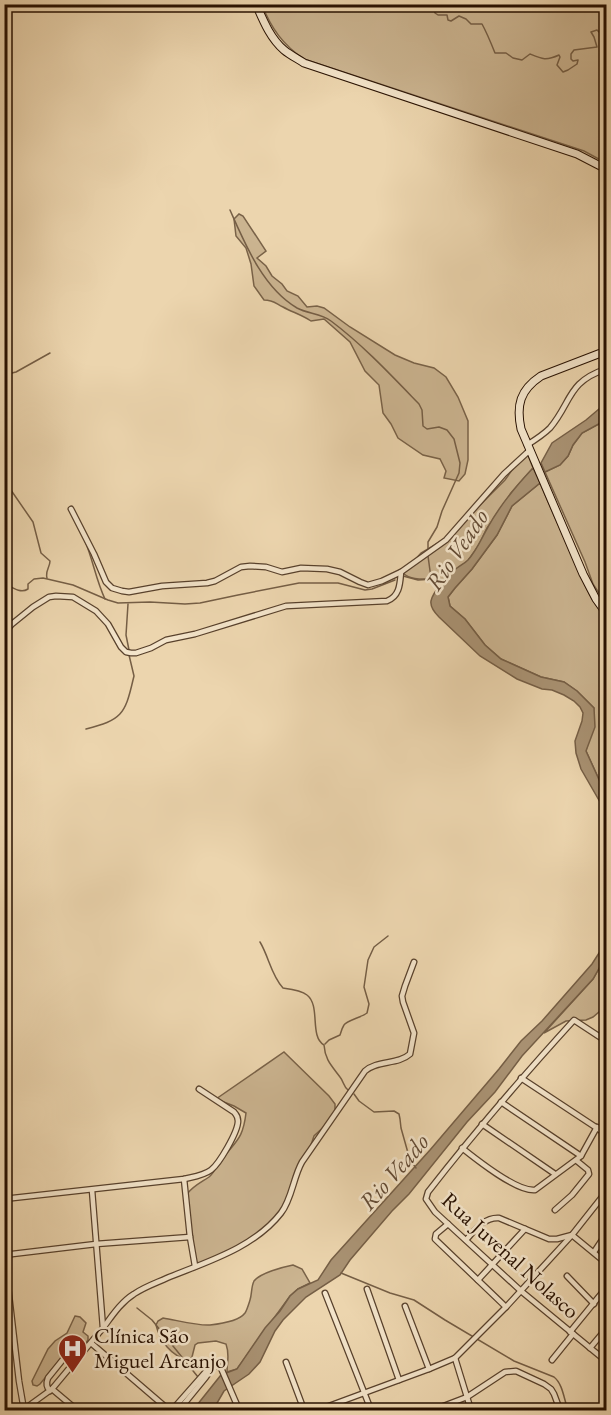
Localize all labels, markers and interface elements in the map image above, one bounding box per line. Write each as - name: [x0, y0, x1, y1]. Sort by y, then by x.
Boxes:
- water label: Rio Veado: [418, 503, 495, 597]
- water label: Rio Veado: [352, 1127, 436, 1217]
- street label: Rua Juvenal Nolasco: [436, 1186, 586, 1325]
- place label: Clínica São Miguel Arcanjo: [94, 1321, 226, 1375]
- hospital icon: Clínica São Miguel Arcanjo: [57, 1332, 89, 1374]

